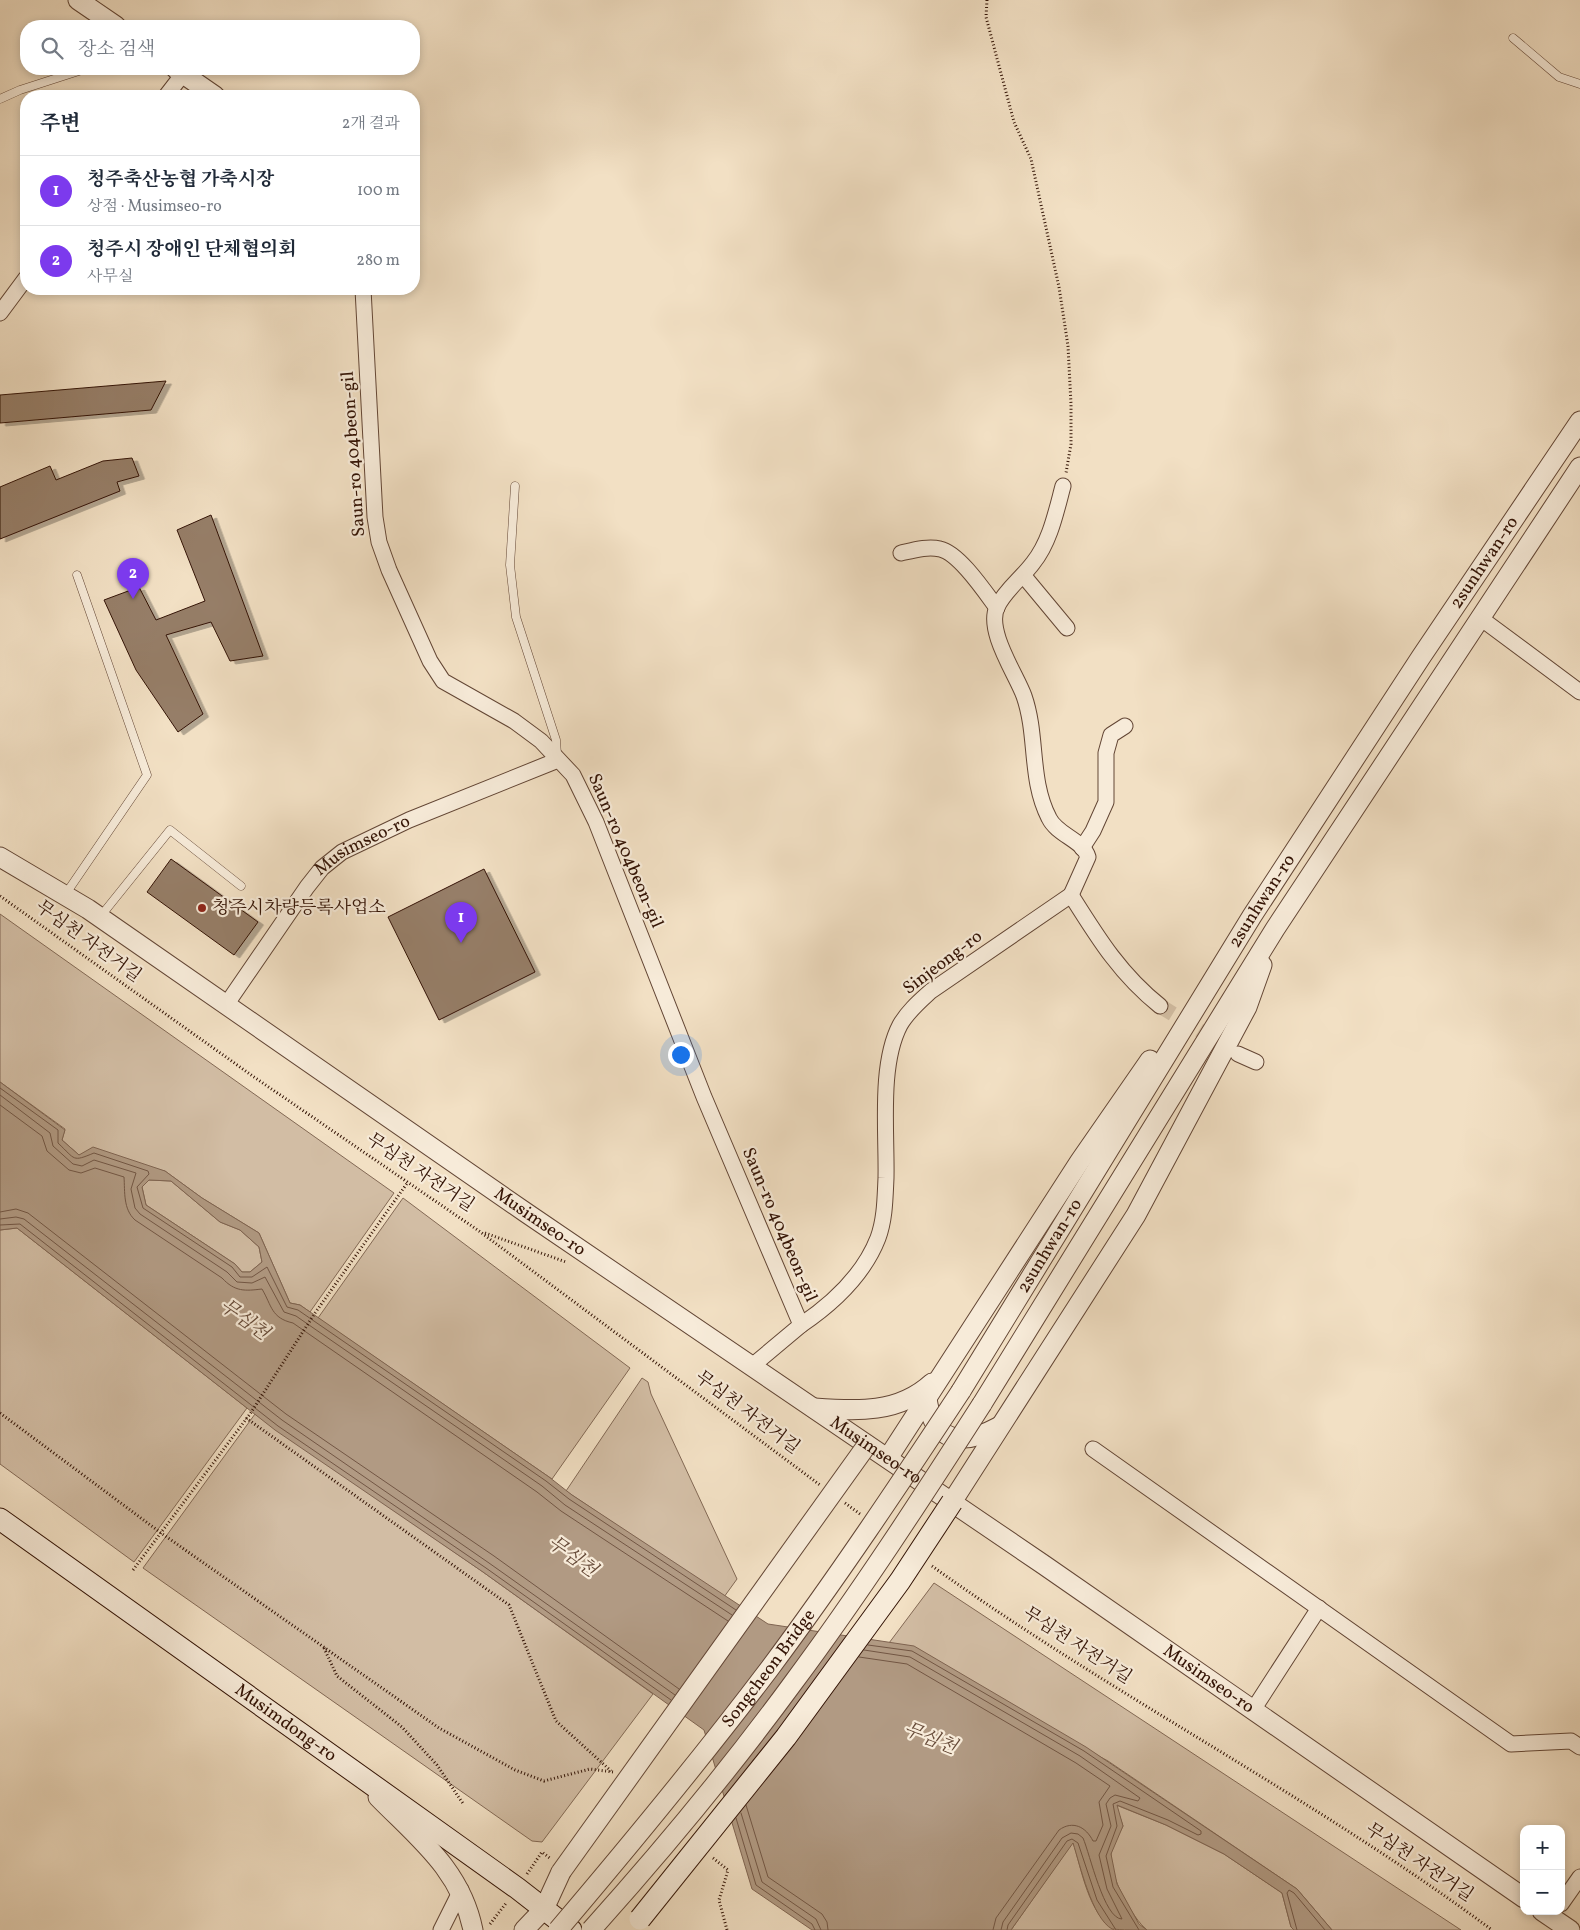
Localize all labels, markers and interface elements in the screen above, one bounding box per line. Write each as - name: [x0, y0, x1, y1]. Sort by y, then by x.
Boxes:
- search box: [20, 20, 420, 75]
- icon: search: [38, 34, 66, 62]
- text: 장소 검색: [78, 37, 155, 63]
- text: 주변: [40, 110, 81, 139]
- text: 2개 결과: [342, 113, 400, 135]
- text: 청주축산농협 가축시장: [87, 167, 274, 193]
- text: 1: [53, 180, 59, 202]
- text: 100 m: [357, 180, 400, 202]
- text: 상점 · Musimseo-ro: [87, 196, 222, 218]
- text: 청주시 장애인 단체협의회: [87, 237, 297, 263]
- text: 2: [52, 250, 60, 272]
- text: 280 m: [356, 250, 400, 272]
- text: 사무실: [87, 266, 133, 288]
- street label: Saun-ro 404beon-gil: [336, 370, 372, 538]
- street label: 2sunhwan-ro: [1444, 512, 1525, 614]
- pin: 2: [117, 558, 149, 599]
- street label: Saun-ro 404beon-gil: [581, 770, 669, 932]
- street label: Musimseo-ro: [309, 809, 414, 882]
- street label: 2sunhwan-ro: [1223, 849, 1301, 953]
- street label: 무심천 자전거길: [30, 895, 146, 989]
- place label: 청주시차량등록사업소: [212, 896, 386, 921]
- marker: 청주시차량등록사업소: [196, 902, 208, 914]
- pin: 1: [445, 902, 477, 943]
- street label: Sinjeong-ro: [898, 925, 988, 1001]
- your location: [668, 1042, 694, 1068]
- street label: 무심천 자전거길: [361, 1128, 479, 1218]
- street label: Saun-ro 404beon-gil: [735, 1144, 823, 1306]
- street label: Musimseo-ro: [489, 1182, 591, 1262]
- street label: 2sunhwan-ro: [1011, 1194, 1088, 1298]
- water label: 무심천: [214, 1293, 275, 1348]
- street label: 무심천 자전거길: [689, 1365, 805, 1461]
- street label: Musimseo-ro: [825, 1410, 927, 1491]
- water label: 무심천: [542, 1530, 603, 1585]
- street label: 무심천 자전거길: [1018, 1601, 1136, 1691]
- street label: Songcheon Bridge: [716, 1604, 821, 1733]
- street label: Musimseo-ro: [1158, 1639, 1259, 1720]
- street label: Musimdong-ro: [230, 1678, 342, 1768]
- water label: 무심천: [900, 1717, 962, 1762]
- street label: 무심천 자전거길: [1360, 1818, 1478, 1908]
- map controls: [1520, 1825, 1565, 1915]
- button: +: [1520, 1825, 1565, 1870]
- button: −: [1520, 1870, 1565, 1915]

